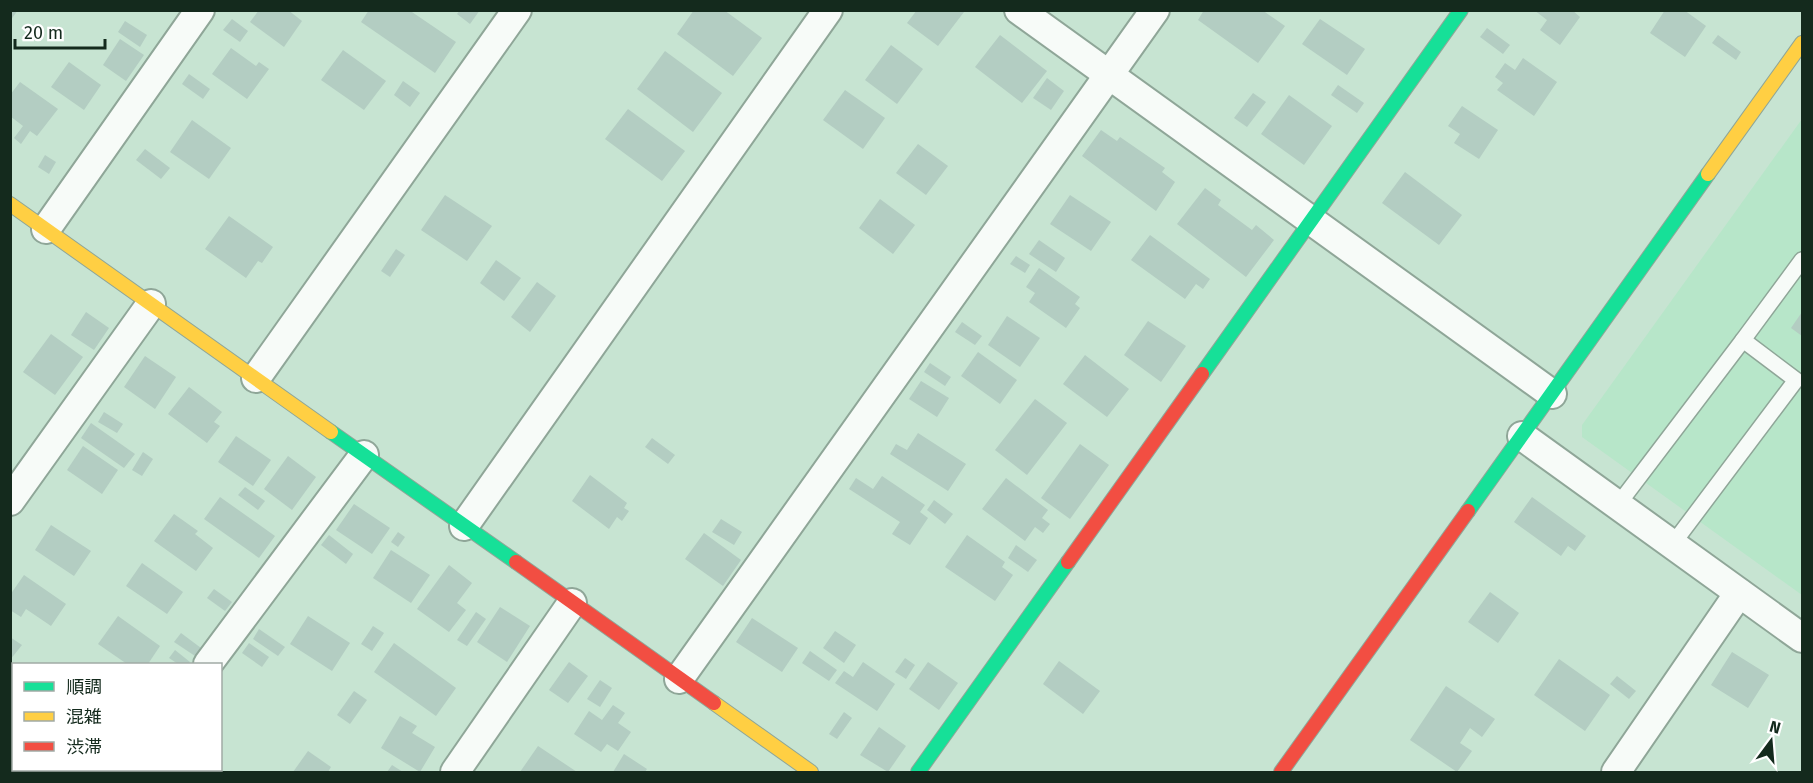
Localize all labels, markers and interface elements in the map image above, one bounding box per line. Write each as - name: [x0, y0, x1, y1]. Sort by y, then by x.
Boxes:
- scale bar: [15, 12, 105, 50]
- text: 20 m: [24, 22, 63, 44]
- legend: [12, 663, 222, 771]
- text: 順調: [66, 676, 102, 698]
- text: 混雑: [66, 706, 102, 728]
- north arrow: [1741, 711, 1801, 771]
- text: N: [1767, 716, 1783, 738]
- text: 渋滞: [66, 736, 102, 758]

